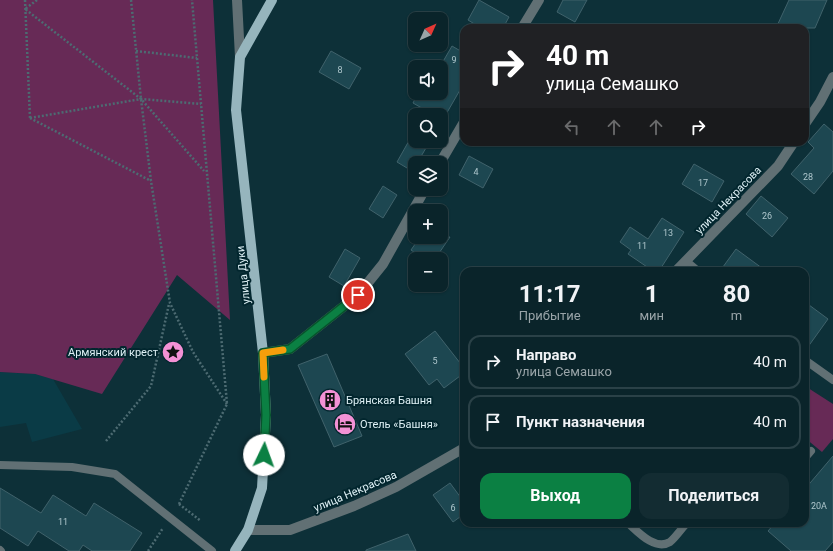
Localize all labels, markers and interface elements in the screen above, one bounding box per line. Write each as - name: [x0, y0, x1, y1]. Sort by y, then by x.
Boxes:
- north arrow: [408, 12, 448, 52]
- map controls: [408, 12, 448, 292]
- text: 40 m: [546, 39, 609, 72]
- icon: right: [480, 40, 532, 92]
- house number: 9: [451, 55, 457, 65]
- button: sound: [408, 60, 448, 100]
- house number: 8: [337, 65, 343, 75]
- text: улица Семашко: [546, 73, 679, 94]
- button: search: [408, 108, 448, 148]
- icon: left: [561, 116, 583, 138]
- icon: ahead: [603, 116, 625, 138]
- icon: ahead: [645, 116, 667, 138]
- icon: right: [687, 116, 709, 138]
- button: layers: [408, 156, 448, 196]
- street label: улица Некрасова: [693, 164, 764, 237]
- house number: 4: [473, 167, 479, 177]
- house number: 28: [803, 172, 813, 182]
- house number: 17: [698, 178, 708, 188]
- button: +: [408, 204, 448, 244]
- house number: 26: [762, 211, 772, 221]
- house number: 13: [663, 228, 673, 238]
- house number: 11: [637, 241, 647, 251]
- street label: улица Дуки: [234, 245, 253, 305]
- button: −: [408, 252, 448, 292]
- pin: [341, 278, 375, 312]
- text: 11:17: [519, 280, 581, 308]
- text: 1: [645, 280, 659, 308]
- text: 80: [723, 280, 750, 308]
- icon: arrive: [347, 284, 369, 306]
- text: Прибытие: [519, 308, 581, 323]
- text: мин: [639, 308, 664, 323]
- text: m: [731, 308, 742, 323]
- place icon: Армянский крест: [160, 339, 186, 365]
- place label: Армянский крест: [68, 346, 159, 359]
- text: Направо: [516, 346, 577, 364]
- icon: right: [482, 351, 504, 373]
- text: 40 m: [753, 353, 787, 371]
- house number: 5: [432, 356, 438, 366]
- text: улица Семашко: [516, 364, 612, 379]
- building icon: Брянская Башня: [317, 387, 343, 413]
- place label: Брянская Башня: [346, 394, 432, 407]
- hotel icon: Отель «Башня»: [332, 411, 358, 437]
- icon: arrive: [482, 411, 504, 433]
- text: Пункт назначения: [516, 413, 645, 431]
- text: 40 m: [753, 413, 787, 431]
- place label: Отель «Башня»: [360, 418, 438, 431]
- position arrow: [243, 434, 285, 476]
- street label: улица Некрасова: [312, 468, 399, 515]
- button: Выход: [480, 473, 631, 519]
- button: Поделиться: [639, 473, 789, 519]
- house number: 20А: [811, 501, 827, 511]
- house number: 6: [450, 503, 456, 513]
- house number: 11: [58, 517, 68, 527]

